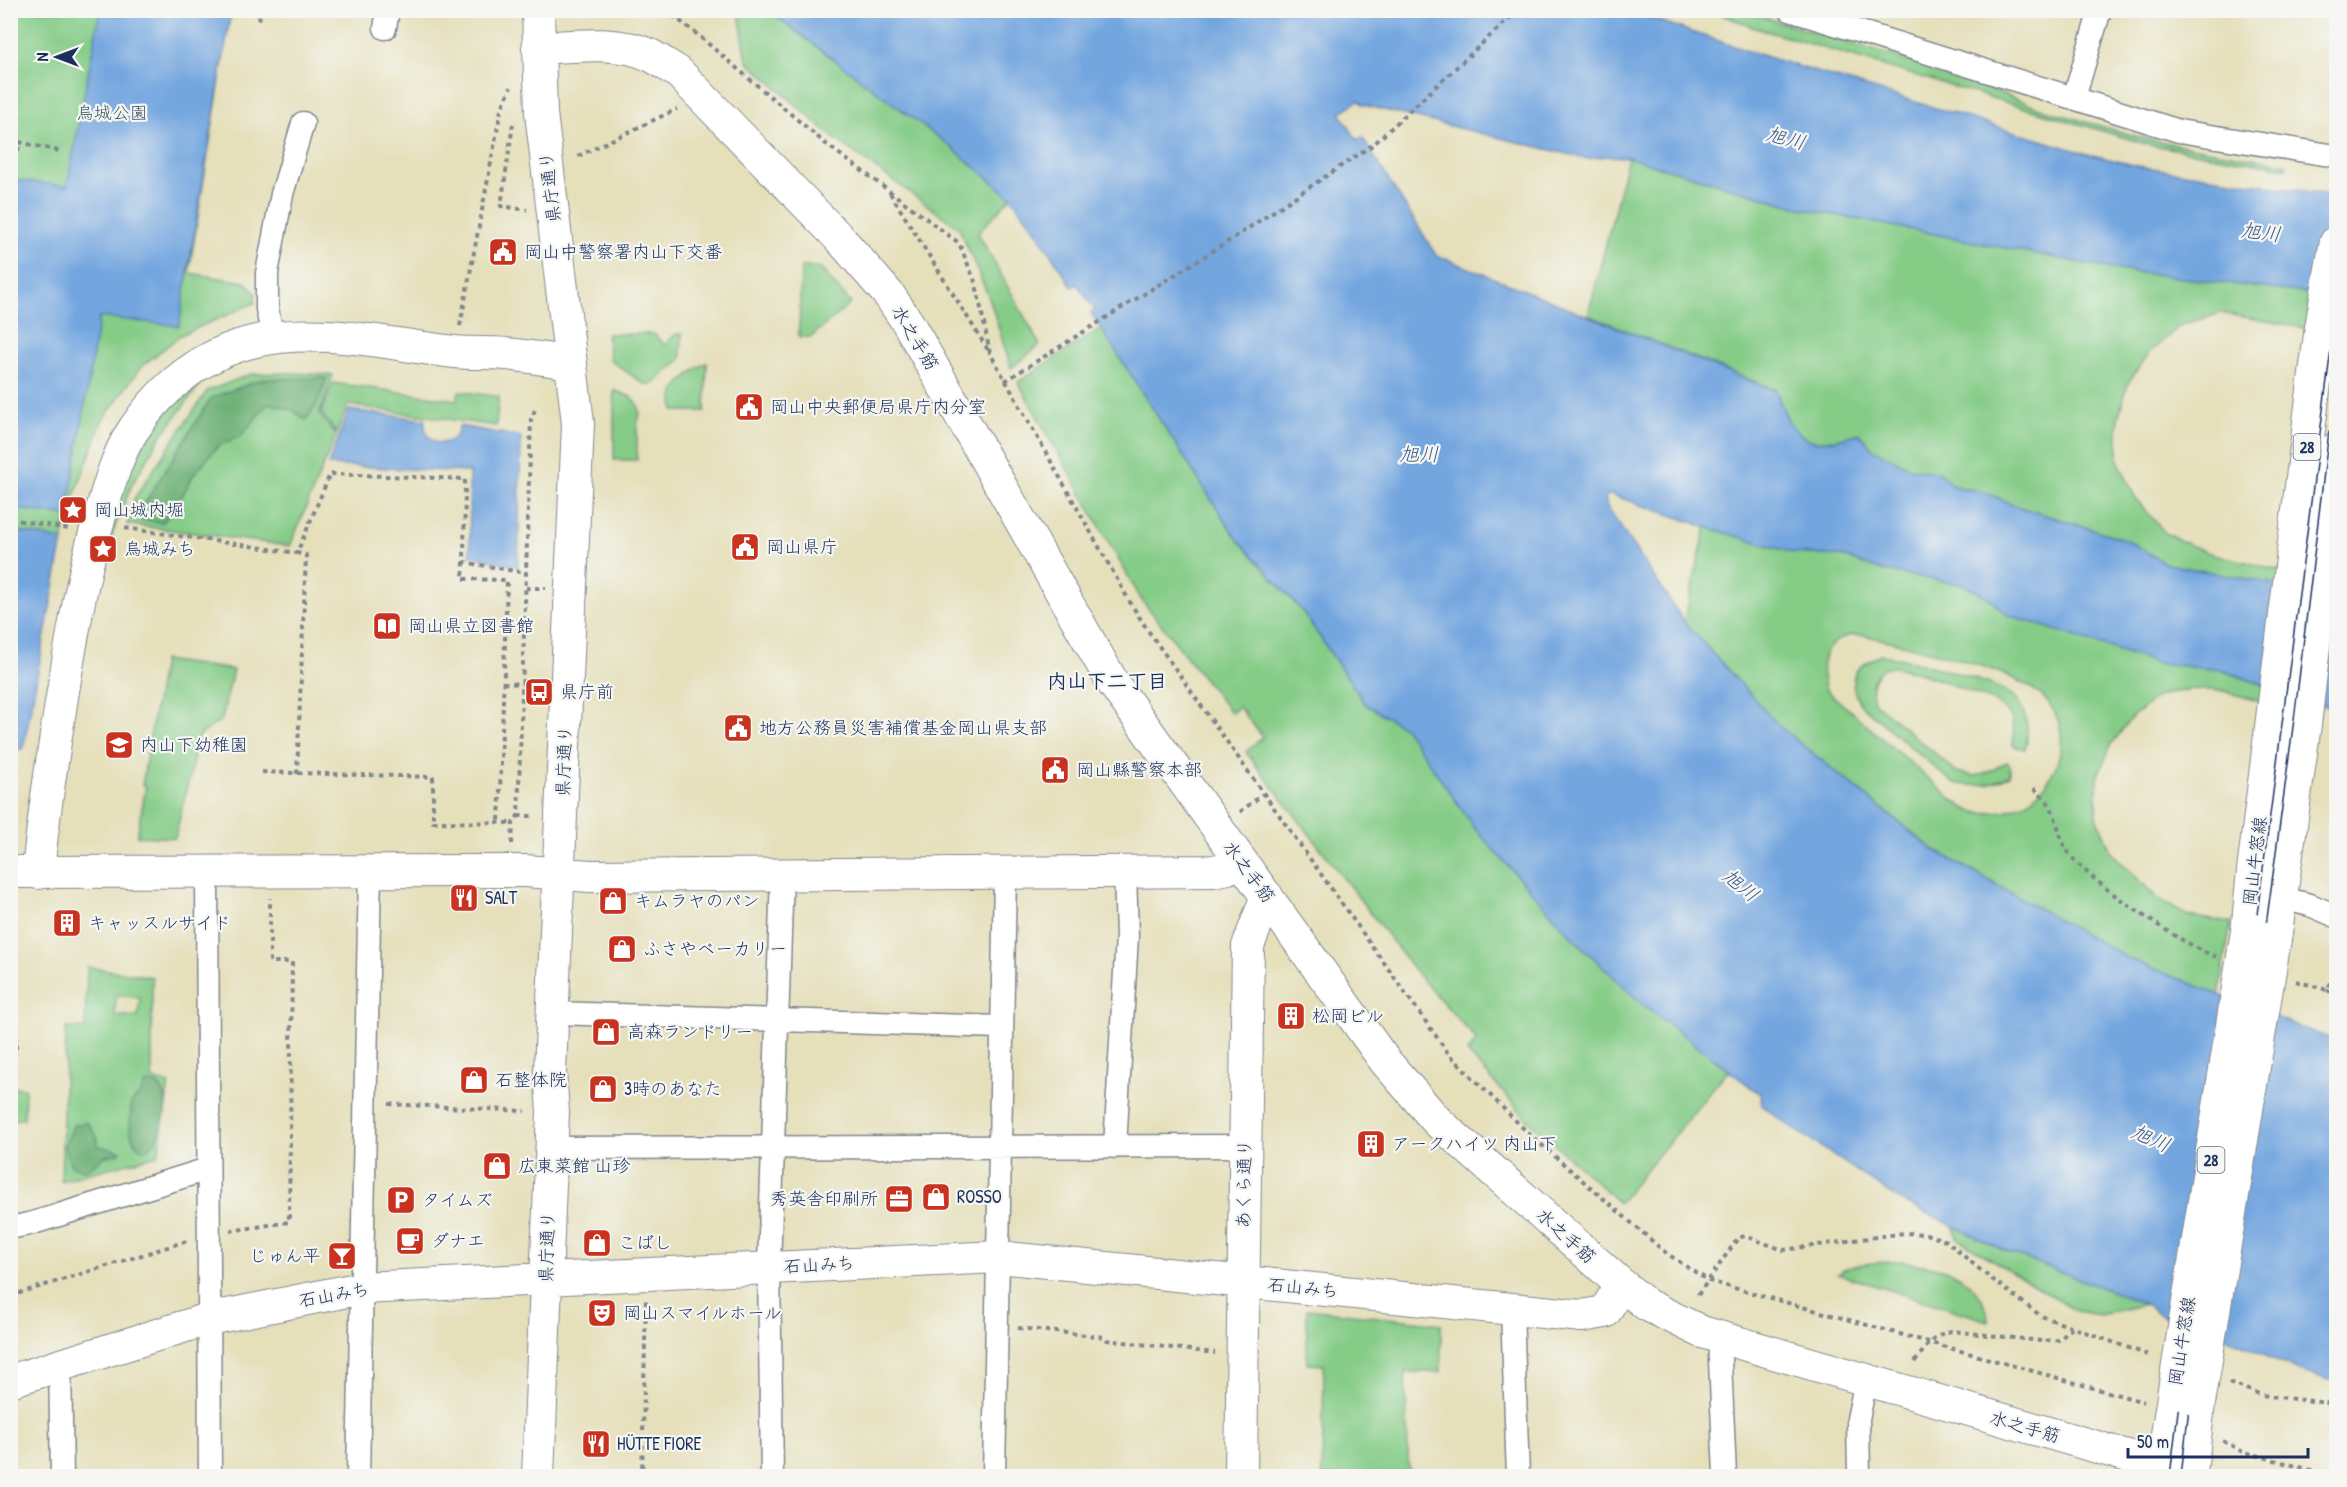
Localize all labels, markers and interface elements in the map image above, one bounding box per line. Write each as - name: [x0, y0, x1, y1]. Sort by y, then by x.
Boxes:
- north arrow: [27, 27, 87, 87]
- text: N: [31, 52, 53, 61]
- park label: 烏城公園: [76, 100, 148, 125]
- water label: 旭川: [1763, 119, 1809, 156]
- street label: 県庁通り: [533, 150, 566, 224]
- water label: 旭川: [2240, 216, 2283, 247]
- public building icon: 岡山中警察署内山下交番: [487, 236, 519, 268]
- place label: 岡山中警察署内山下交番: [524, 239, 722, 264]
- street label: 水之手筋: [886, 300, 945, 375]
- public building icon: 岡山中央郵便局県庁内分室: [733, 391, 765, 423]
- place label: 岡山中央郵便局県庁内分室: [770, 394, 986, 419]
- road number: 28: [2294, 434, 2320, 460]
- water label: 旭川: [1399, 440, 1439, 467]
- place icon: 岡山城内堀: [57, 494, 89, 526]
- place label: 岡山城内堀: [94, 497, 184, 522]
- public building icon: 岡山県庁: [729, 531, 761, 563]
- place icon: 烏城みち: [87, 533, 119, 565]
- place label: 岡山県庁: [766, 534, 838, 559]
- place label: 烏城みち: [124, 536, 195, 561]
- library icon: 岡山県立図書館: [371, 610, 403, 642]
- place label: 岡山県立図書館: [408, 613, 534, 638]
- district label: 内山下二丁目: [1047, 667, 1167, 694]
- bus stop icon: 県庁前: [523, 676, 555, 708]
- place label: 県庁前: [560, 679, 614, 704]
- public building icon: 地方公務員災害補償基金岡山県支部: [722, 712, 754, 744]
- place label: 地方公務員災害補償基金岡山県支部: [759, 715, 1047, 740]
- street label: 県庁通り: [550, 725, 577, 797]
- school or university icon: 内山下幼稚園: [103, 729, 135, 761]
- place label: 内山下幼稚園: [140, 732, 248, 757]
- public building icon: 岡山縣警察本部: [1039, 754, 1071, 786]
- place label: 岡山縣警察本部: [1076, 757, 1202, 782]
- street label: 岡山牛窓線: [2237, 815, 2272, 907]
- street label: 水之手筋: [1218, 835, 1281, 908]
- water label: 旭川: [1717, 862, 1765, 908]
- restaurant icon: SALT: [448, 882, 480, 914]
- place label: SALT: [485, 885, 518, 910]
- shop icon: キムラヤのパン: [597, 885, 629, 917]
- place label: キムラヤのパン: [634, 888, 760, 913]
- building icon: キャッスルサイド: [51, 907, 83, 939]
- place label: キャッスルサイド: [88, 910, 231, 935]
- shop icon: ふさやベーカリー: [606, 933, 638, 965]
- place label: ふさやベーカリー: [643, 936, 787, 961]
- building icon: 松岡ビル: [1275, 1000, 1307, 1032]
- place label: 松岡ビル: [1312, 1003, 1384, 1028]
- shop icon: 高森ランドリー: [590, 1016, 622, 1048]
- place label: 高森ランドリー: [627, 1019, 753, 1044]
- shop icon: 石整体院: [458, 1064, 490, 1096]
- place label: 石整体院: [495, 1067, 567, 1092]
- shop icon: 3時のあなた: [587, 1073, 619, 1105]
- place label: 3時のあなた: [624, 1076, 722, 1101]
- water label: 旭川: [2127, 1117, 2175, 1158]
- building icon: アークハイツ 内山下: [1355, 1128, 1387, 1160]
- place label: アークハイツ 内山下: [1392, 1131, 1557, 1156]
- street label: あくら通り: [1230, 1139, 1257, 1229]
- road number: 28: [2198, 1147, 2224, 1173]
- shop icon: 広東菜館 山珍: [481, 1150, 513, 1182]
- place label: 広東菜館 山珍: [518, 1153, 630, 1178]
- shop icon: ROSSO: [920, 1181, 952, 1213]
- office icon: 秀英舎印刷所: [883, 1183, 915, 1215]
- parking icon: タイムズ: [385, 1184, 417, 1216]
- place label: ROSSO: [957, 1184, 1002, 1209]
- place label: 秀英舎印刷所: [770, 1186, 878, 1211]
- place label: タイムズ: [422, 1187, 493, 1212]
- street label: 水之手筋: [1531, 1202, 1601, 1269]
- street label: 県庁通り: [533, 1211, 560, 1283]
- cafe icon: ダナエ: [394, 1225, 426, 1257]
- shop icon: こばし: [581, 1227, 613, 1259]
- place label: ダナエ: [431, 1228, 485, 1253]
- place label: こばし: [618, 1230, 672, 1255]
- bar icon: じゅん平: [326, 1240, 358, 1272]
- place label: じゅん平: [249, 1243, 321, 1268]
- street label: 石山みち: [783, 1250, 855, 1279]
- street label: 石山みち: [1266, 1271, 1340, 1304]
- street label: 石山みち: [297, 1276, 371, 1313]
- street label: 岡山牛窓線: [2162, 1295, 2201, 1387]
- theatre icon: 岡山スマイルホール: [586, 1297, 618, 1329]
- place label: 岡山スマイルホール: [623, 1300, 782, 1325]
- street label: 水之手筋: [1987, 1405, 2063, 1448]
- scale bar: [2128, 1421, 2308, 1459]
- restaurant icon: HÜTTE FIORE: [580, 1428, 612, 1460]
- text: 50 m: [2137, 1429, 2169, 1454]
- place label: HÜTTE FIORE: [617, 1431, 701, 1456]

